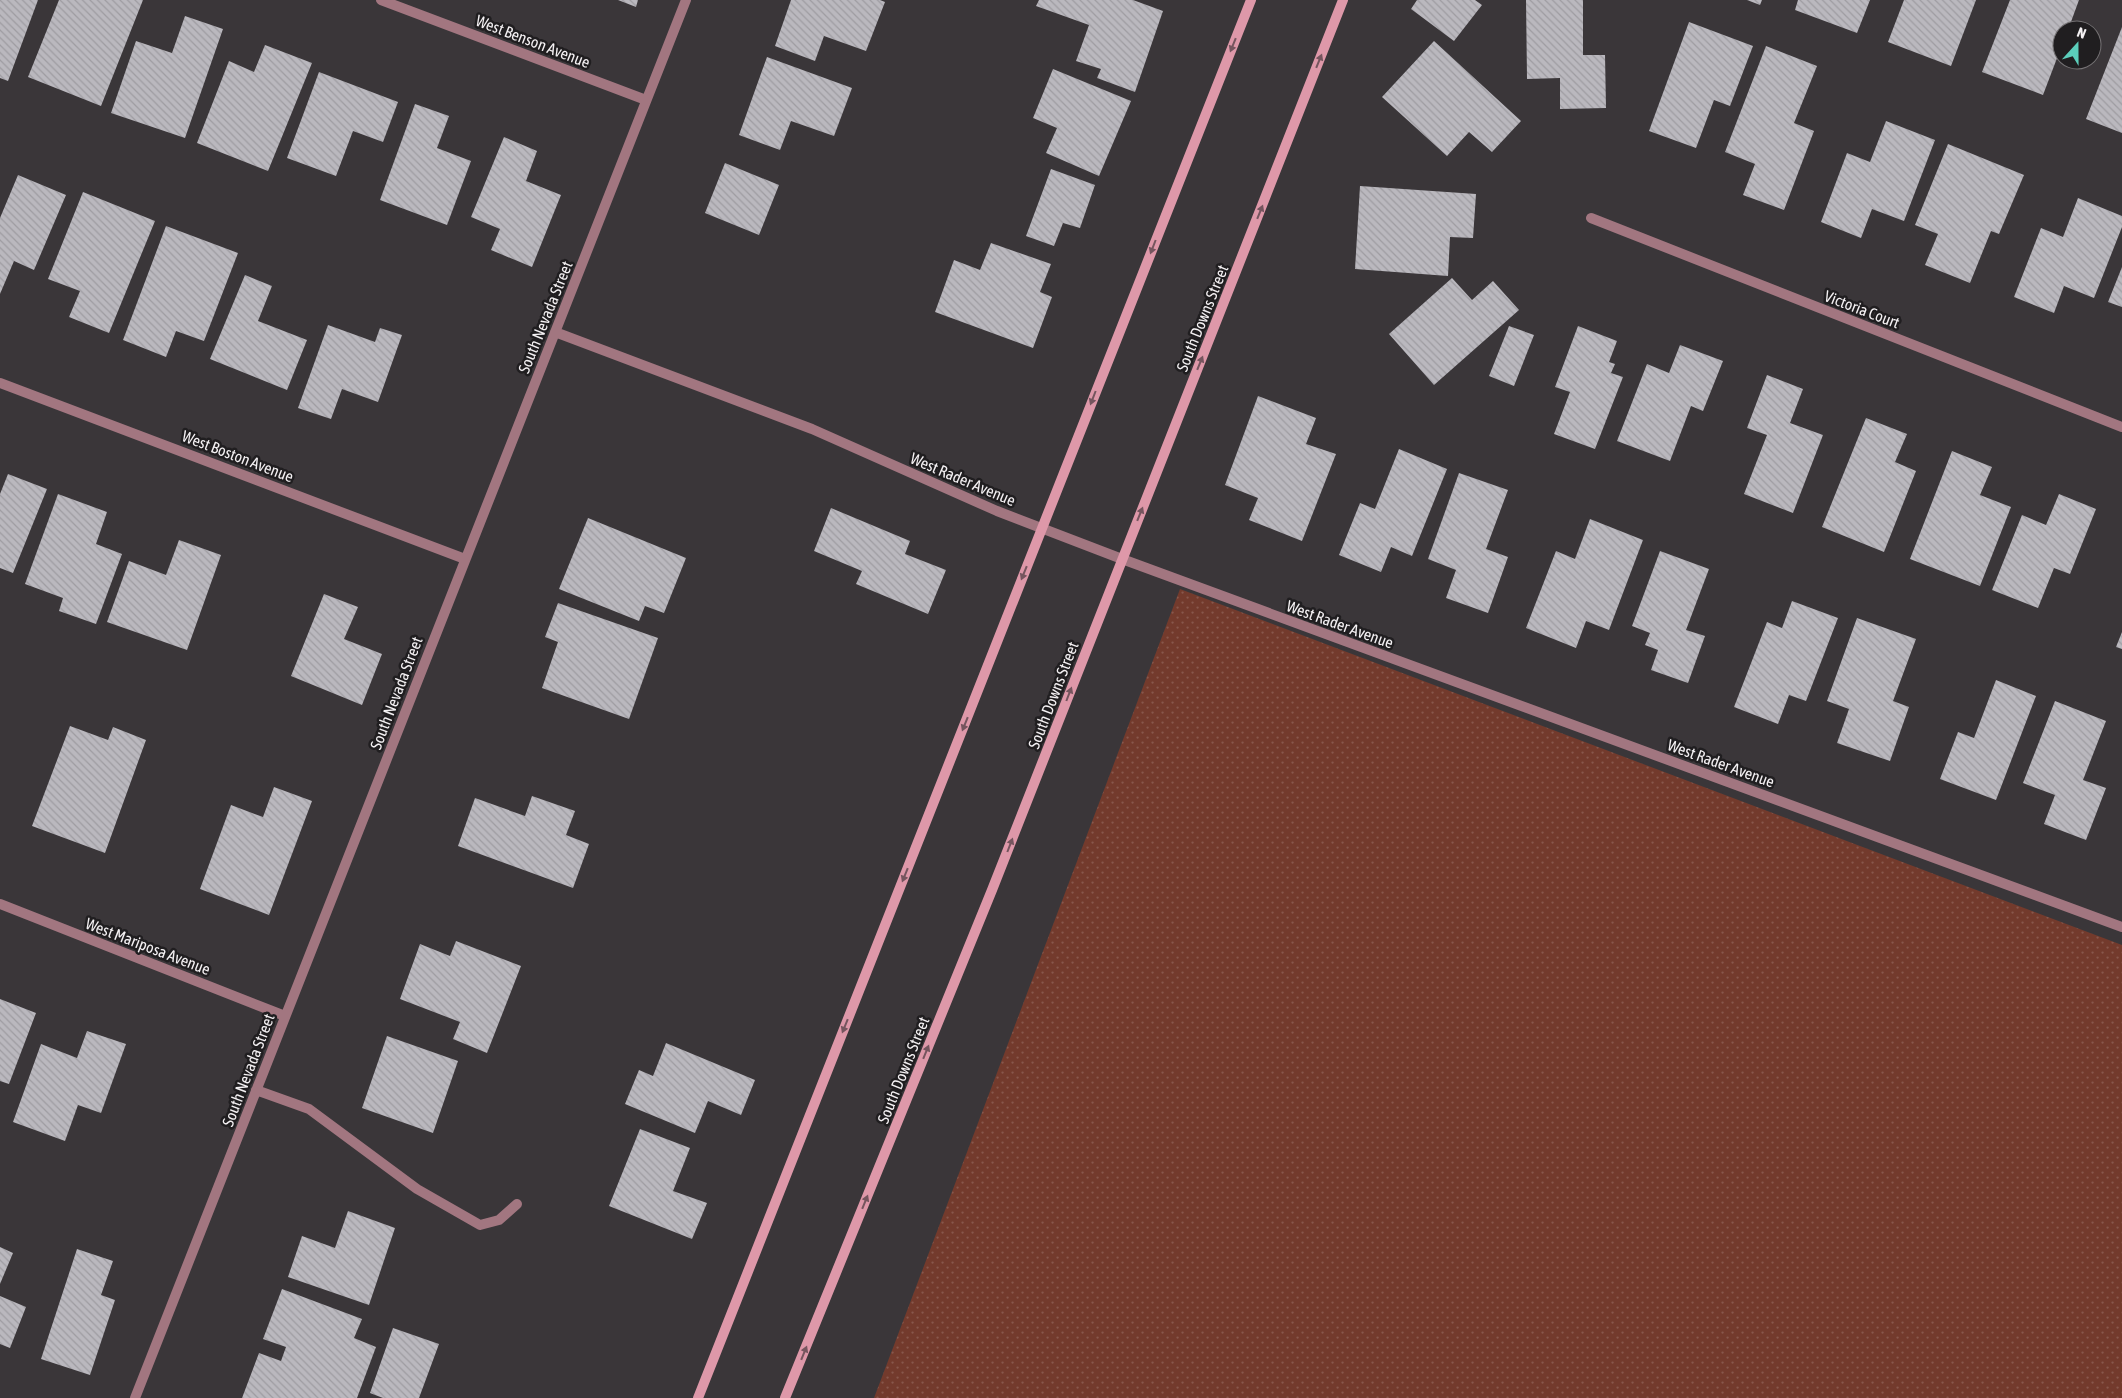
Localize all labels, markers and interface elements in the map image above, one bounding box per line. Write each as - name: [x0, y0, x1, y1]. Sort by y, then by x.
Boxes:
- street label: West Benson Avenue: [473, 11, 593, 71]
- north arrow: [2052, 20, 2102, 70]
- text: N: [2075, 24, 2088, 42]
- one-way arrow: [1229, 38, 1237, 53]
- one-way arrow: [1316, 53, 1324, 68]
- one-way arrow: [1256, 205, 1264, 219]
- one-way arrow: [1148, 240, 1156, 254]
- street label: South Nevada Street: [514, 258, 576, 376]
- street label: South Downs Street: [1172, 262, 1232, 374]
- street label: Victoria Court: [1822, 286, 1902, 332]
- one-way arrow: [1196, 355, 1204, 370]
- one-way arrow: [1089, 391, 1096, 406]
- street label: West Boston Avenue: [180, 426, 296, 486]
- street label: West Rader Avenue: [908, 449, 1018, 509]
- one-way arrow: [1137, 507, 1145, 521]
- one-way arrow: [1020, 565, 1028, 580]
- street label: West Rader Avenue: [1284, 596, 1396, 652]
- street label: South Nevada Street: [366, 634, 426, 752]
- street label: South Downs Street: [1024, 639, 1082, 751]
- one-way arrow: [1066, 687, 1074, 701]
- one-way arrow: [960, 717, 968, 731]
- street label: West Rader Avenue: [1665, 735, 1777, 791]
- one-way arrow: [1006, 837, 1014, 852]
- one-way arrow: [901, 868, 909, 883]
- street label: West Mariposa Avenue: [83, 914, 213, 979]
- street label: South Nevada Street: [218, 1011, 278, 1129]
- street label: South Downs Street: [873, 1014, 933, 1126]
- one-way arrow: [841, 1019, 849, 1034]
- one-way arrow: [923, 1045, 931, 1059]
- one-way arrow: [861, 1194, 869, 1209]
- one-way arrow: [800, 1345, 808, 1360]

